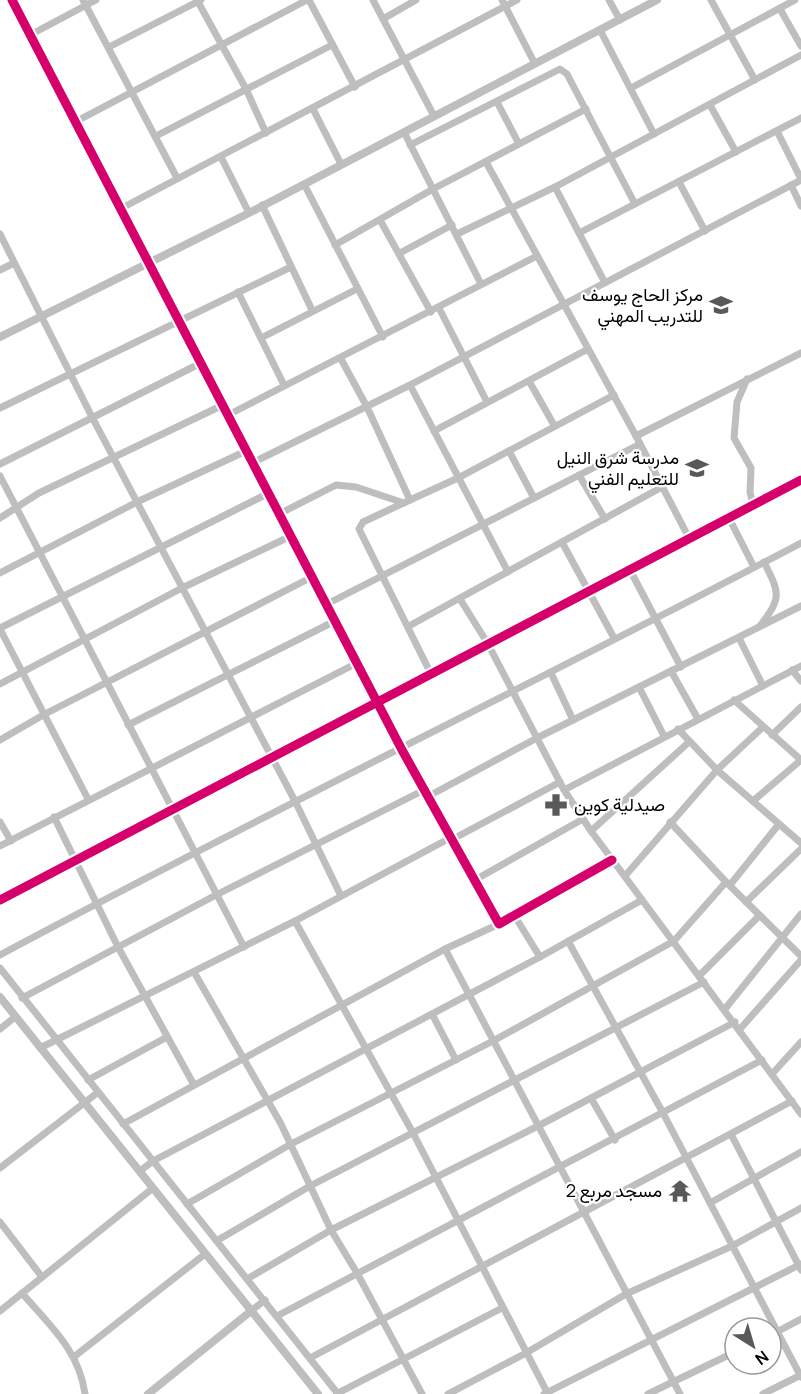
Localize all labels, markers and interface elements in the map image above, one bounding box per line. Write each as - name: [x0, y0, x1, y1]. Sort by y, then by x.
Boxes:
- place label: مركز الحاج يوسف للتدريب المهني: [582, 282, 703, 331]
- school or university icon: مركز الحاج يوسف للتدريب المهني: [708, 292, 734, 318]
- place label: مدرسة شرق النيل للتعليم الفني: [557, 445, 679, 494]
- school or university icon: مدرسة شرق النيل للتعليم الفني: [684, 455, 710, 481]
- pharmacy icon: صيدلية كوين: [543, 792, 569, 818]
- place label: صيدلية كوين: [574, 792, 665, 816]
- place label: مسجد مربع 2: [566, 1178, 662, 1203]
- temple icon: مسجد مربع 2: [667, 1178, 693, 1204]
- north arrow: [723, 1316, 783, 1376]
- text: N: [751, 1346, 773, 1370]

